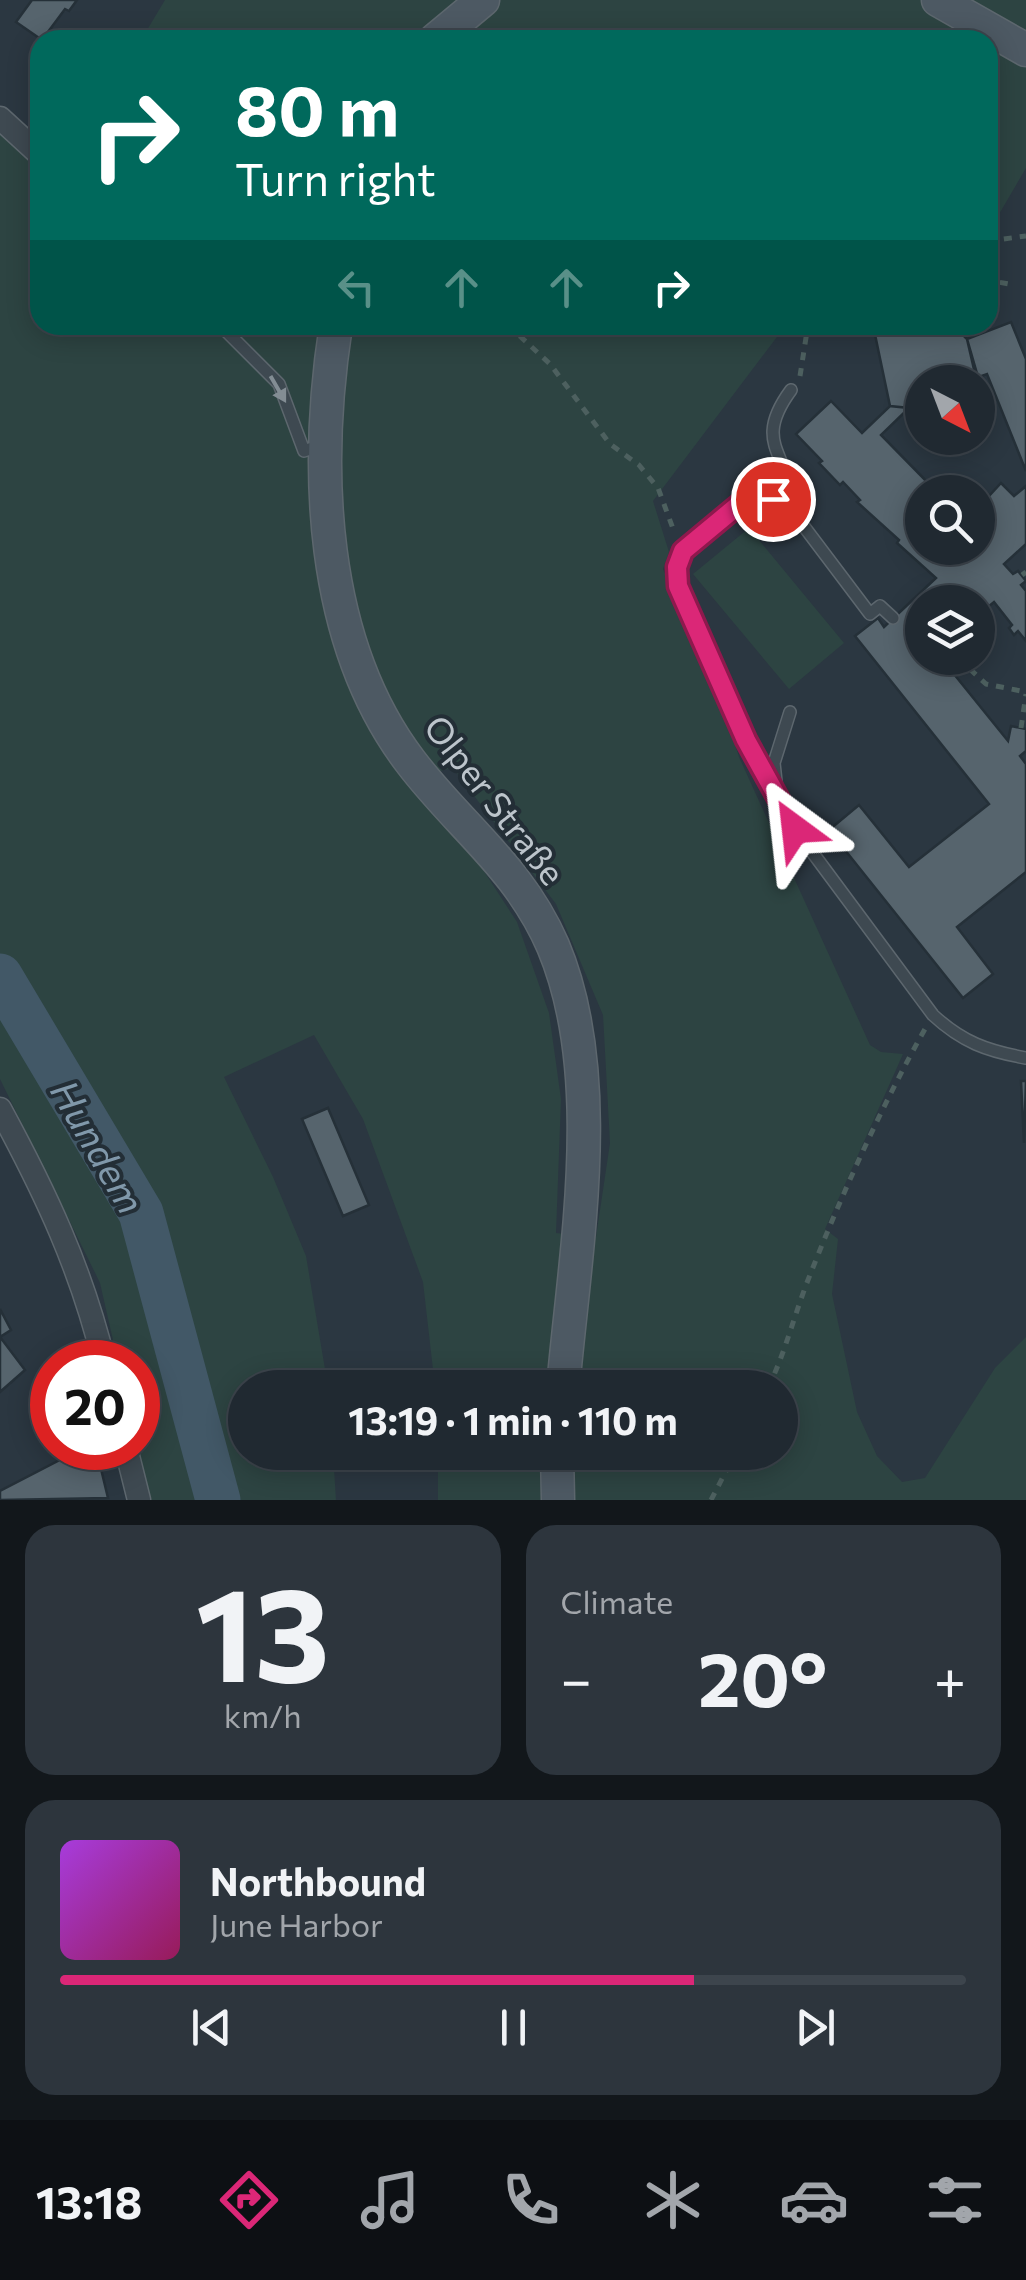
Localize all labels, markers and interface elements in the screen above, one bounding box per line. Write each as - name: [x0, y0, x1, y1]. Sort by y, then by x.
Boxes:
- text: 80 m: [235, 65, 399, 150]
- icon: right: [70, 70, 200, 200]
- text: Turn right: [235, 150, 436, 205]
- icon: left: [329, 260, 384, 315]
- icon: ahead: [434, 260, 489, 315]
- icon: ahead: [539, 260, 594, 315]
- icon: right: [644, 260, 699, 315]
- north arrow: [905, 365, 995, 455]
- map controls: [905, 365, 995, 675]
- one-way arrow: [269, 376, 287, 404]
- pin: [731, 457, 816, 542]
- icon: arrive: [746, 472, 801, 527]
- button: search: [905, 475, 995, 565]
- button: layers: [905, 585, 995, 675]
- street label: Olper Straße: [416, 706, 576, 892]
- position arrow: [743, 777, 847, 881]
- water label: Hundem: [42, 1071, 156, 1221]
- speed limit sign: 20: [30, 1340, 160, 1470]
- text: 13:19 · 1 min · 110 m: [348, 1396, 678, 1443]
- text: 13: [195, 1550, 330, 1709]
- text: Climate: [561, 1581, 673, 1621]
- text: 20°: [698, 1631, 827, 1722]
- text: −: [561, 1644, 592, 1711]
- text: +: [934, 1644, 966, 1711]
- text: km/h: [224, 1695, 302, 1735]
- text: Northbound: [210, 1857, 426, 1904]
- text: June Harbor: [210, 1904, 383, 1944]
- icon: previous: [184, 2000, 239, 2055]
- icon: pause: [486, 2000, 541, 2055]
- icon: next: [788, 2000, 843, 2055]
- icon: directions: [214, 2165, 284, 2235]
- icon: music: [355, 2165, 425, 2235]
- icon: phone: [496, 2165, 566, 2235]
- icon: climate: [638, 2165, 708, 2235]
- icon: car: [779, 2165, 849, 2235]
- icon: filters: [920, 2165, 990, 2235]
- text: 13:18: [36, 2173, 142, 2228]

